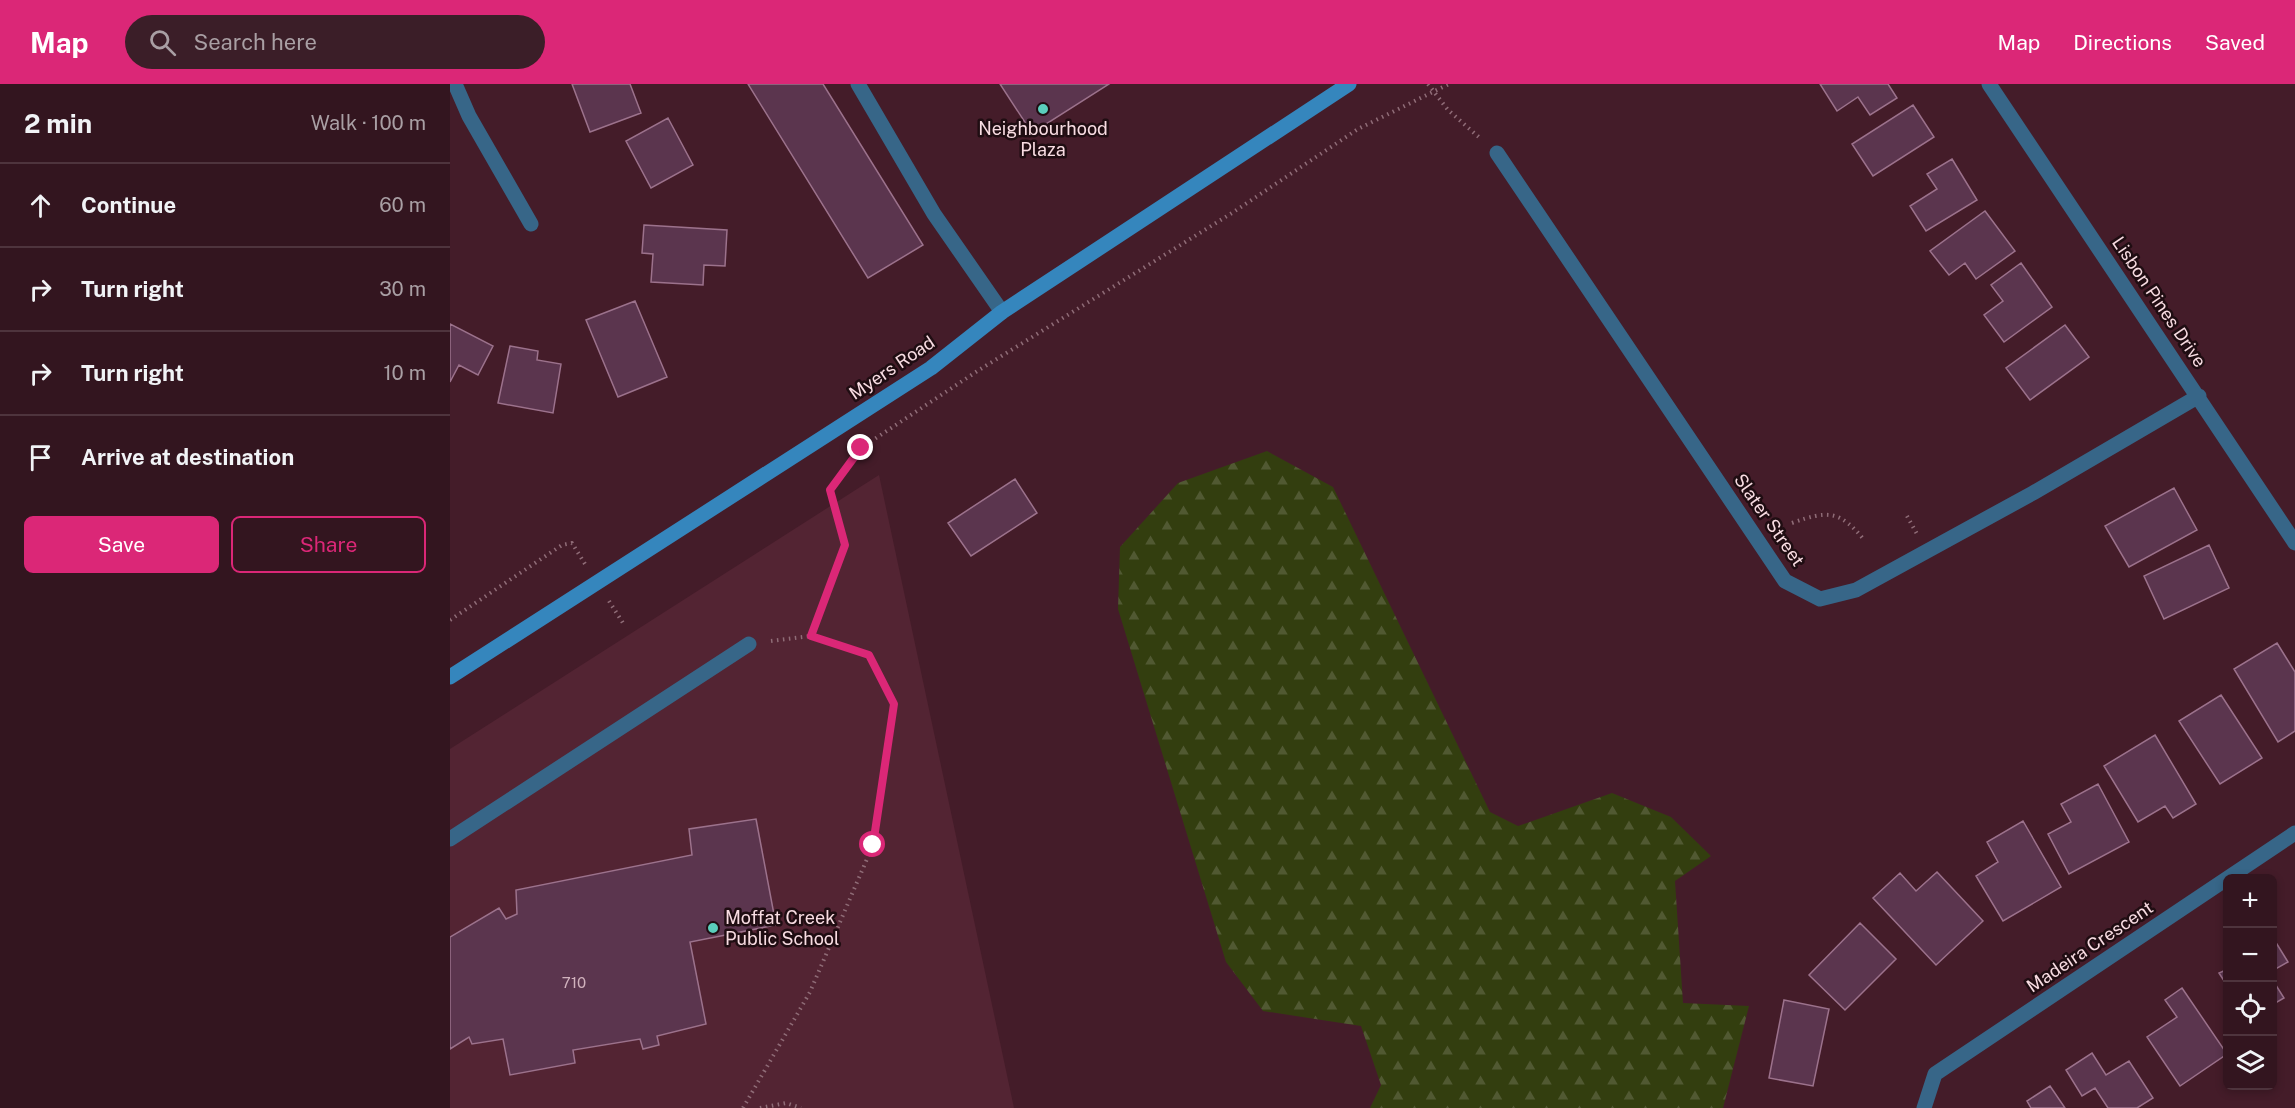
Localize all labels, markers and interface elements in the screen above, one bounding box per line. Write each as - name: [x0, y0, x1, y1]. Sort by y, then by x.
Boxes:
- search box: [125, 15, 545, 69]
- text: Map: [30, 26, 89, 59]
- icon: search: [146, 26, 179, 59]
- text: Search here: [194, 29, 317, 55]
- text: Map: [1998, 30, 2040, 55]
- text: Directions: [2073, 30, 2172, 55]
- text: Saved: [2205, 30, 2265, 55]
- marker: Neighbourhood Plaza: [1036, 102, 1050, 116]
- text: 2 min: [24, 108, 92, 139]
- text: Walk · 100 m: [311, 111, 426, 135]
- place label: Neighbourhood Plaza: [978, 118, 1108, 160]
- icon: ahead: [24, 189, 57, 222]
- text: Continue: [81, 192, 176, 218]
- text: 60 m: [379, 193, 426, 217]
- street label: Lisbon Pines Drive: [2108, 233, 2211, 371]
- icon: right: [24, 273, 57, 306]
- text: Turn right: [81, 276, 184, 302]
- text: 30 m: [379, 277, 426, 301]
- street label: Myers Road: [845, 331, 938, 404]
- icon: right: [24, 357, 57, 390]
- text: Turn right: [81, 360, 184, 386]
- text: 10 m: [383, 361, 426, 385]
- route end: [847, 434, 873, 460]
- icon: arrive: [24, 441, 57, 474]
- text: Arrive at destination: [81, 444, 294, 470]
- street label: Slater Street: [1730, 469, 1809, 570]
- button: Save: [24, 516, 219, 573]
- button: Share: [231, 516, 426, 573]
- route start: [859, 831, 885, 857]
- map controls: [2223, 874, 2277, 1090]
- button: +: [2223, 874, 2277, 928]
- street label: Madeira Crescent: [2023, 897, 2157, 997]
- place label: Moffat Creek Public School: [725, 907, 839, 949]
- marker: Moffat Creek Public School: [706, 921, 720, 935]
- button: −: [2223, 928, 2277, 982]
- house number: 710: [562, 974, 586, 991]
- button: locate: [2223, 982, 2277, 1036]
- button: layers: [2223, 1036, 2277, 1090]

